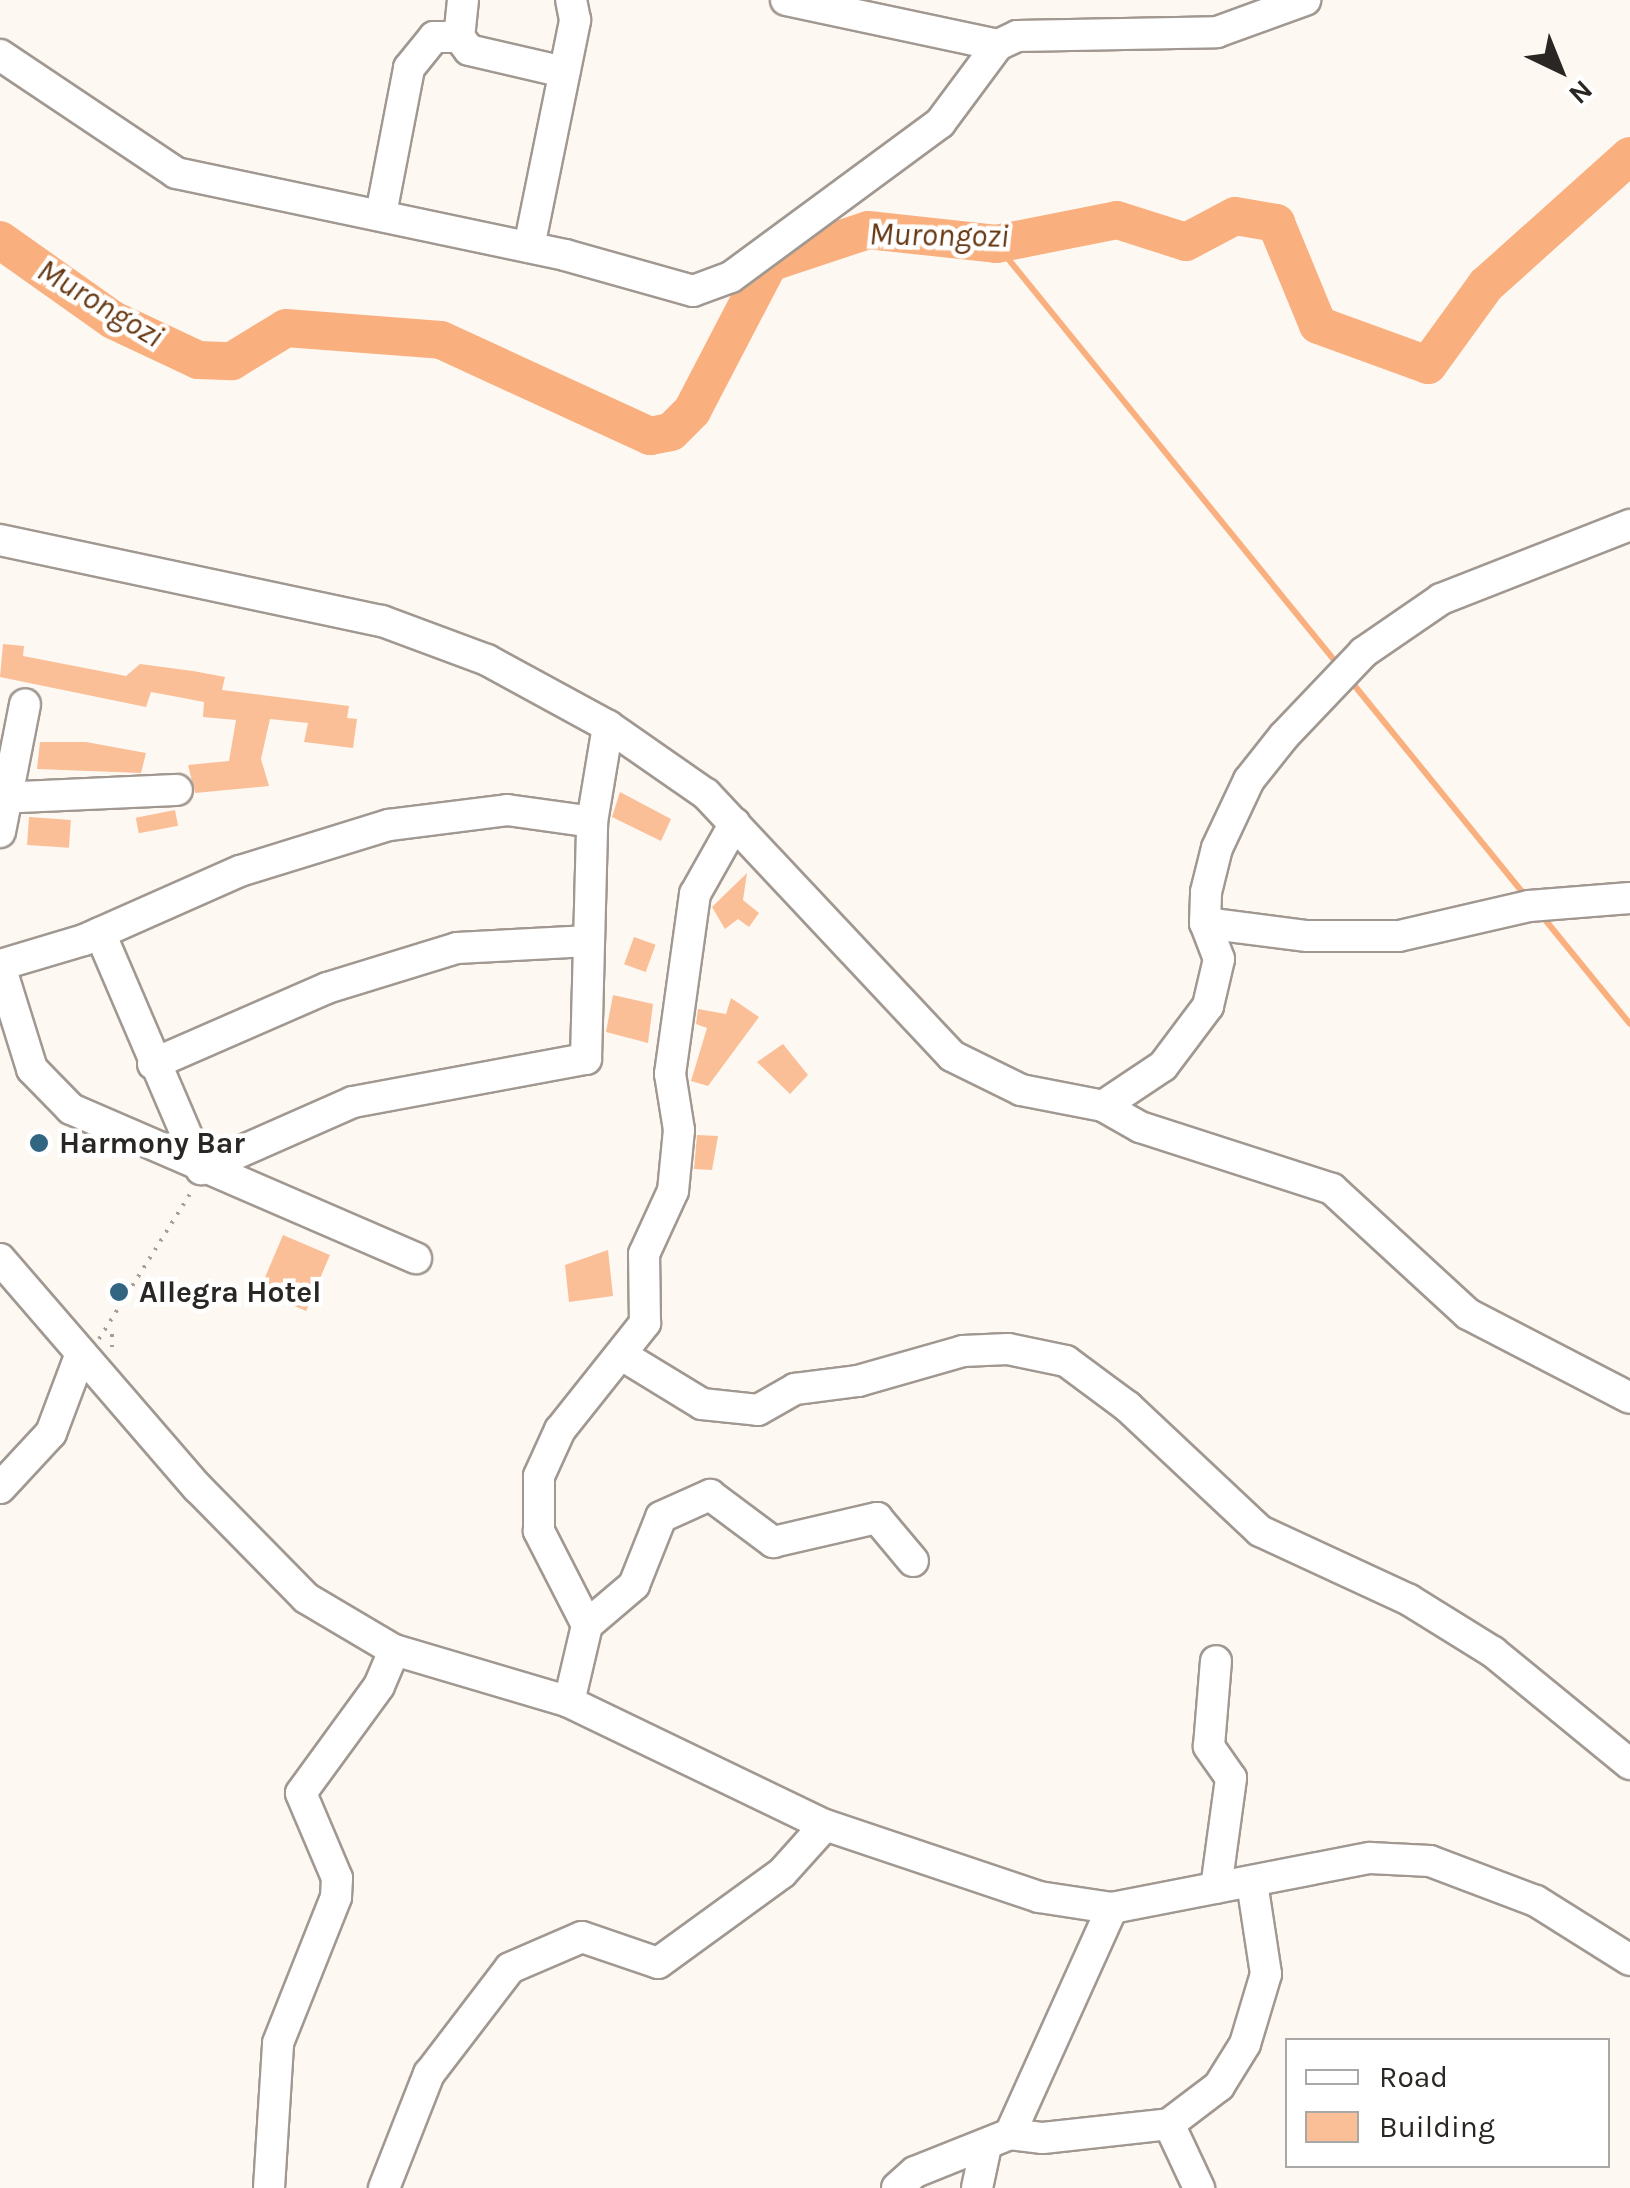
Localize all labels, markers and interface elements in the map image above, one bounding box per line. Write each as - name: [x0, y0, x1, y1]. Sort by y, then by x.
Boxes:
- north arrow: [1510, 20, 1610, 120]
- text: N: [1562, 73, 1599, 111]
- water label: Murongozi: [869, 216, 1009, 256]
- water label: Murongozi: [30, 251, 170, 357]
- place label: Harmony Bar: [59, 1125, 245, 1161]
- marker: Harmony Bar: [28, 1132, 50, 1154]
- place label: Allegra Hotel: [139, 1274, 321, 1310]
- marker: Allegra Hotel: [108, 1281, 130, 1303]
- legend: [1285, 2038, 1610, 2168]
- text: Road: [1379, 2059, 1448, 2095]
- text: Building: [1379, 2109, 1495, 2145]

